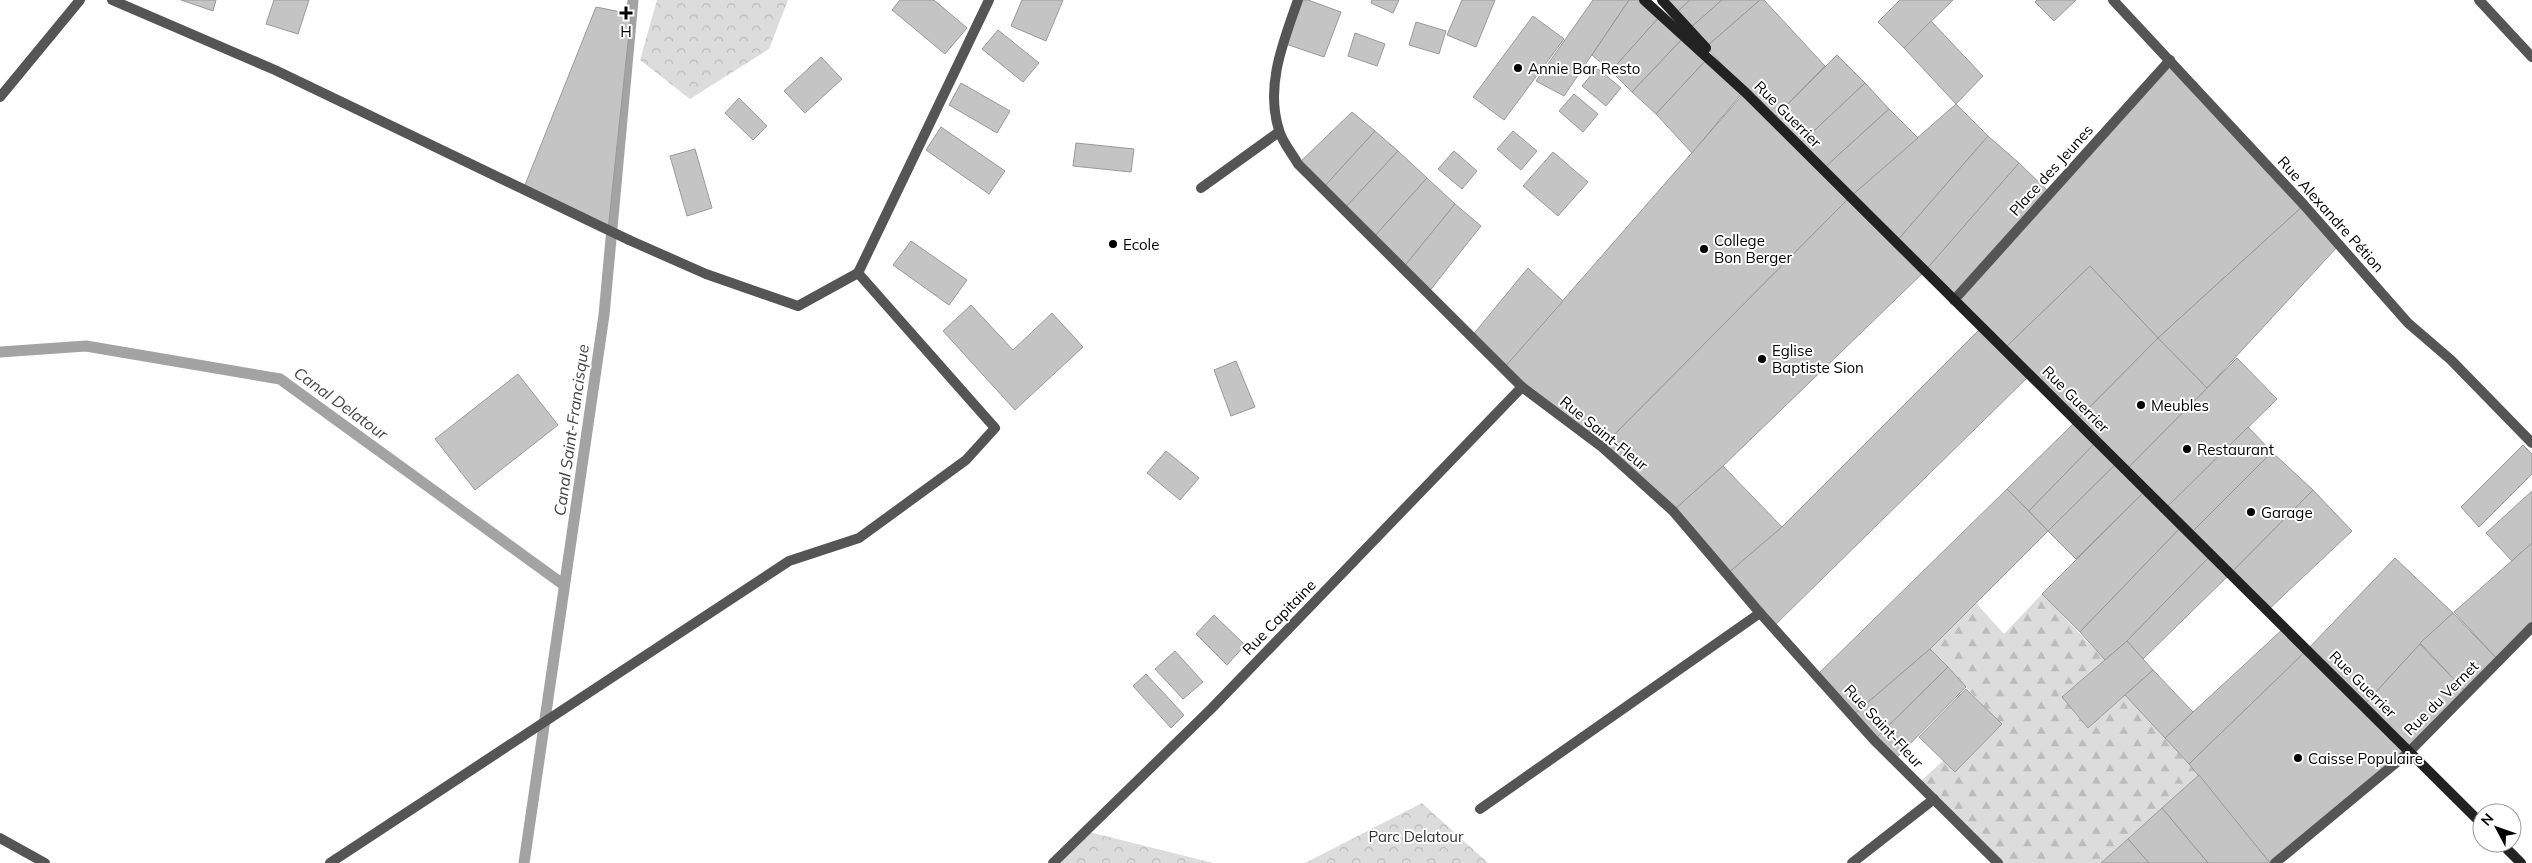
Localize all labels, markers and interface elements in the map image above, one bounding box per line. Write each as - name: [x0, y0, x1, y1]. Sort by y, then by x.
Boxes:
- marker: H: [619, 6, 633, 20]
- place label: H: [620, 22, 632, 41]
- place label: Annie Bar Resto: [1528, 59, 1640, 78]
- marker: Annie Bar Resto: [1512, 62, 1524, 74]
- street label: Rue Guerrier: [1751, 77, 1826, 152]
- street label: Place des Jeunes: [2005, 120, 2097, 220]
- street label: Rue Alexandre Pétion: [2274, 152, 2388, 276]
- place label: College Bon Berger: [1714, 231, 1792, 267]
- place label: Ecole: [1123, 235, 1159, 254]
- marker: Ecole: [1107, 238, 1119, 250]
- marker: College Bon Berger: [1698, 243, 1710, 255]
- place label: Eglise Baptiste Sion: [1772, 341, 1864, 377]
- water label: Canal Saint-Francisque: [549, 343, 593, 517]
- marker: Eglise Baptiste Sion: [1756, 353, 1768, 365]
- water label: Canal Delatour: [290, 362, 393, 444]
- street label: Rue Guerrier: [2039, 362, 2114, 437]
- street label: Rue Saint-Fleur: [1556, 392, 1652, 475]
- place label: Meubles: [2151, 396, 2209, 415]
- marker: Meubles: [2135, 399, 2147, 411]
- place label: Restaurant: [2197, 440, 2274, 459]
- marker: Restaurant: [2181, 443, 2193, 455]
- place label: Garage: [2261, 503, 2313, 522]
- marker: Garage: [2245, 506, 2257, 518]
- street label: Rue Capitaine: [1238, 575, 1320, 659]
- street label: Rue Guerrier: [2326, 647, 2401, 722]
- street label: Rue du Vernet: [2400, 657, 2482, 739]
- street label: Rue Saint-Fleur: [1840, 680, 1928, 772]
- place label: Caisse Populaire: [2308, 749, 2423, 768]
- marker: Caisse Populaire: [2292, 752, 2304, 764]
- north arrow: [2472, 803, 2522, 853]
- text: N: [2477, 810, 2497, 829]
- park label: Parc Delatour: [1369, 827, 1464, 846]

